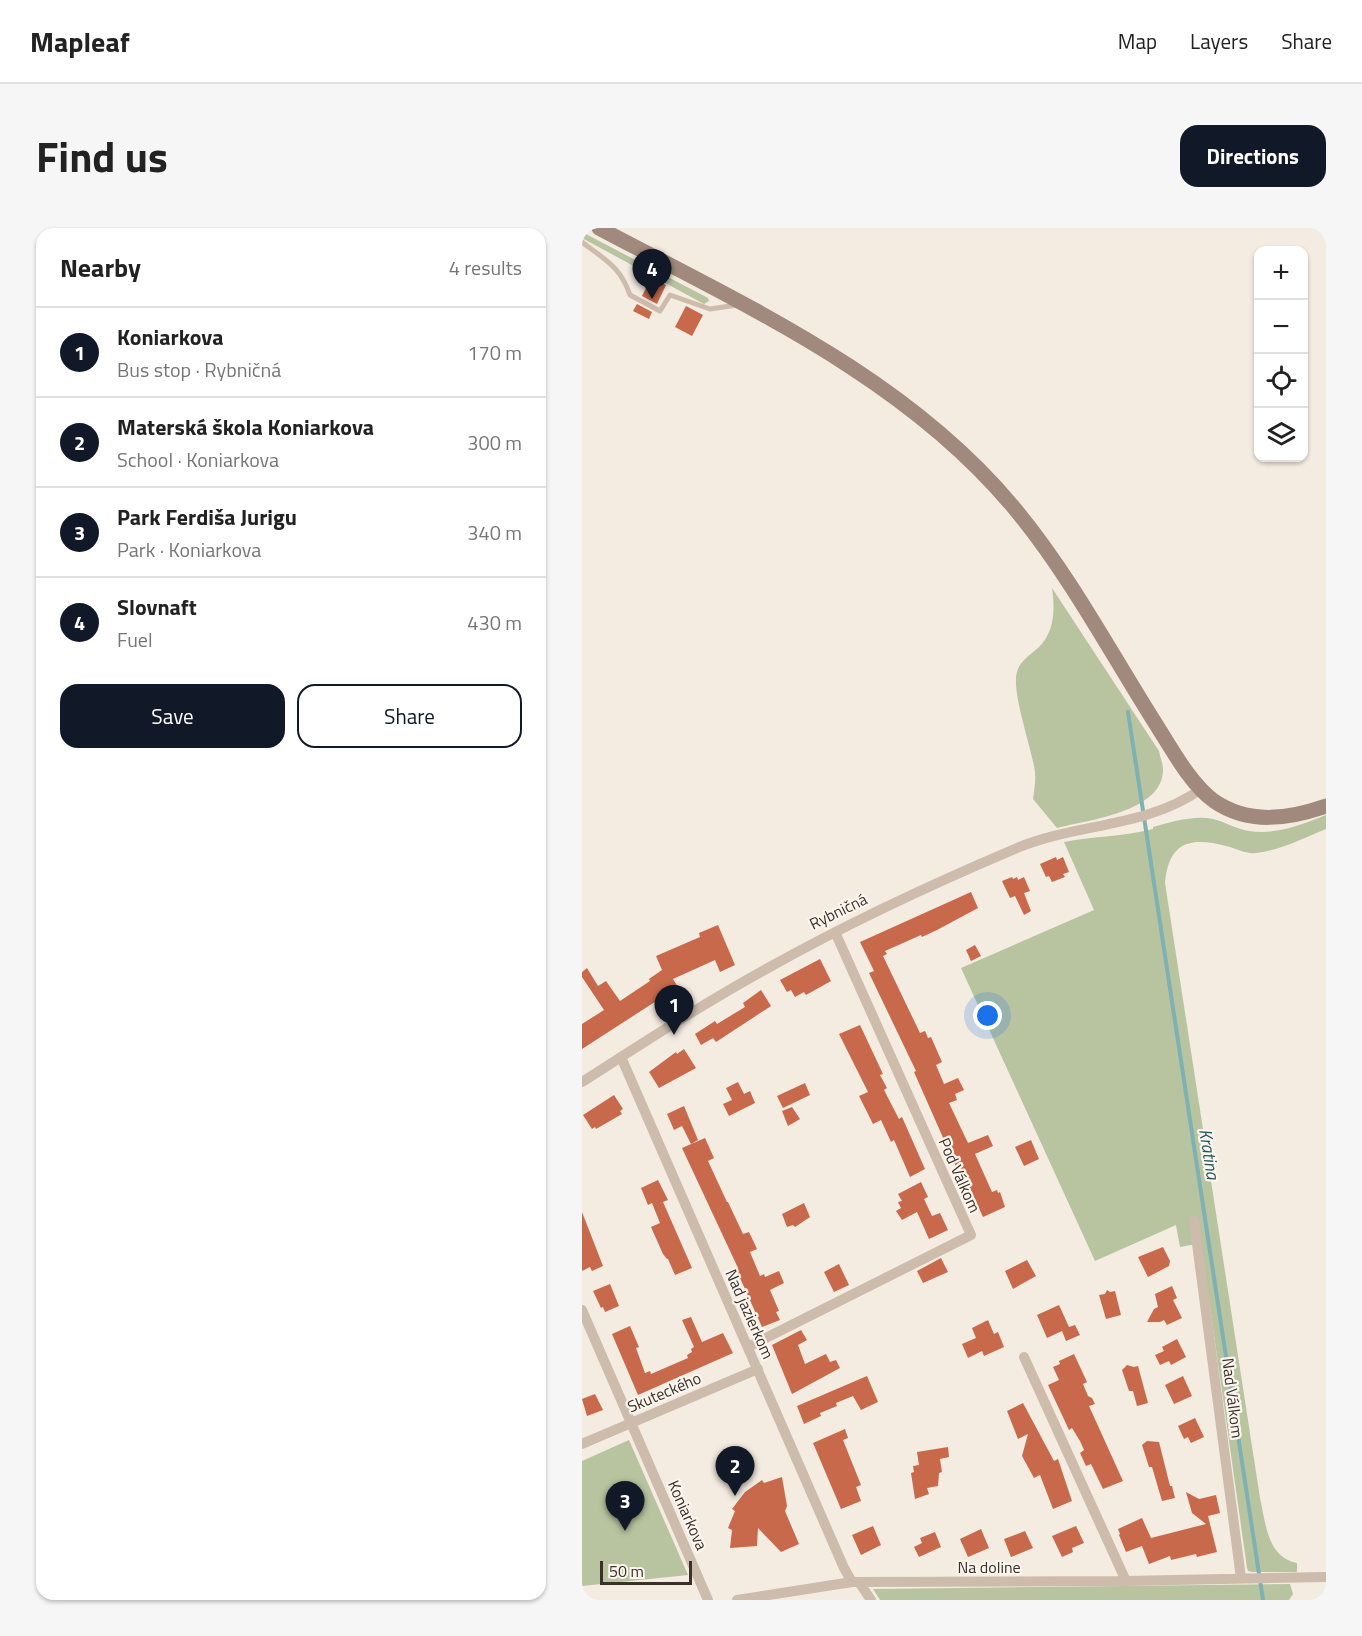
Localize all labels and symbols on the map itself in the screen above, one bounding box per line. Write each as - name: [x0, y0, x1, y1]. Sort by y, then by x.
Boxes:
- pin: 4: [632, 250, 672, 299]
- street label: Rybničná: [805, 887, 871, 935]
- pin: 1: [654, 986, 694, 1035]
- your location: [973, 1001, 1002, 1030]
- water label: Kratina: [1192, 1127, 1227, 1182]
- street label: Pod Válkom: [933, 1134, 987, 1216]
- street label: Nad jazierkom: [720, 1265, 780, 1363]
- street label: Nad Válkom: [1216, 1356, 1250, 1440]
- street label: Skuteckého: [623, 1366, 705, 1418]
- pin: 2: [716, 1446, 754, 1496]
- street label: Koniarkova: [662, 1476, 714, 1554]
- pin: 3: [606, 1482, 645, 1531]
- street label: Na doline: [957, 1555, 1021, 1579]
- scale bar: [600, 1558, 692, 1586]

